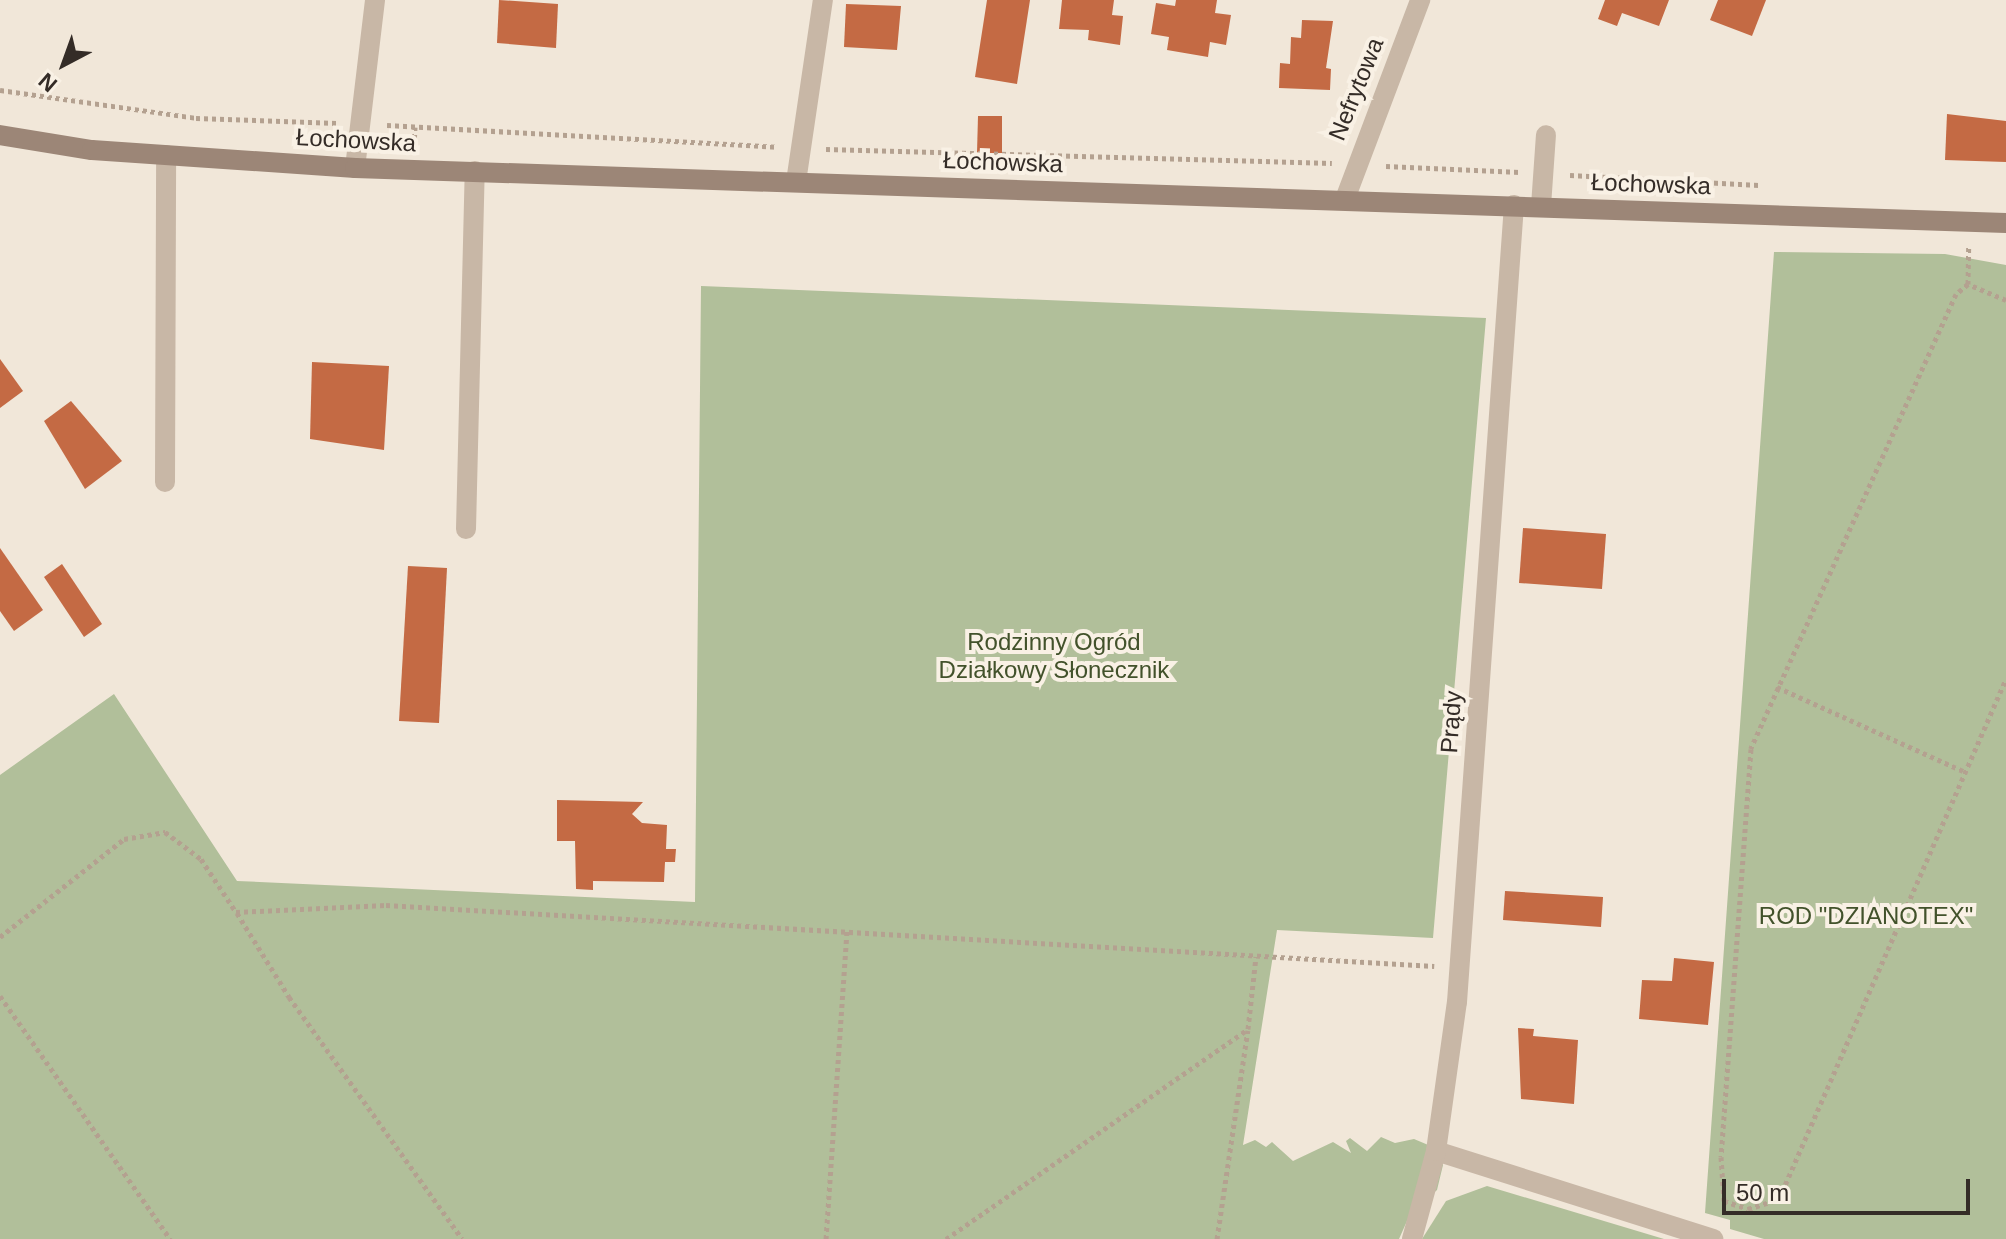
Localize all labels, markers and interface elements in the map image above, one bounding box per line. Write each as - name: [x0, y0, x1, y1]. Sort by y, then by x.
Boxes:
- north arrow: [24, 24, 104, 104]
- street label: Nefrytowa: [1322, 34, 1390, 144]
- text: N: [34, 68, 62, 97]
- street label: Łochowska: [295, 122, 417, 158]
- street label: Łochowska: [942, 146, 1064, 178]
- street label: Łochowska: [1590, 168, 1712, 200]
- park label: Rodzinny Ogród Działkowy Słonecznik: [939, 628, 1169, 684]
- street label: Prądy: [1434, 690, 1468, 754]
- park label: ROD "DZIANOTEX": [1759, 902, 1973, 930]
- scale bar: [1726, 1163, 1974, 1213]
- text: 50 m: [1736, 1179, 1789, 1206]

